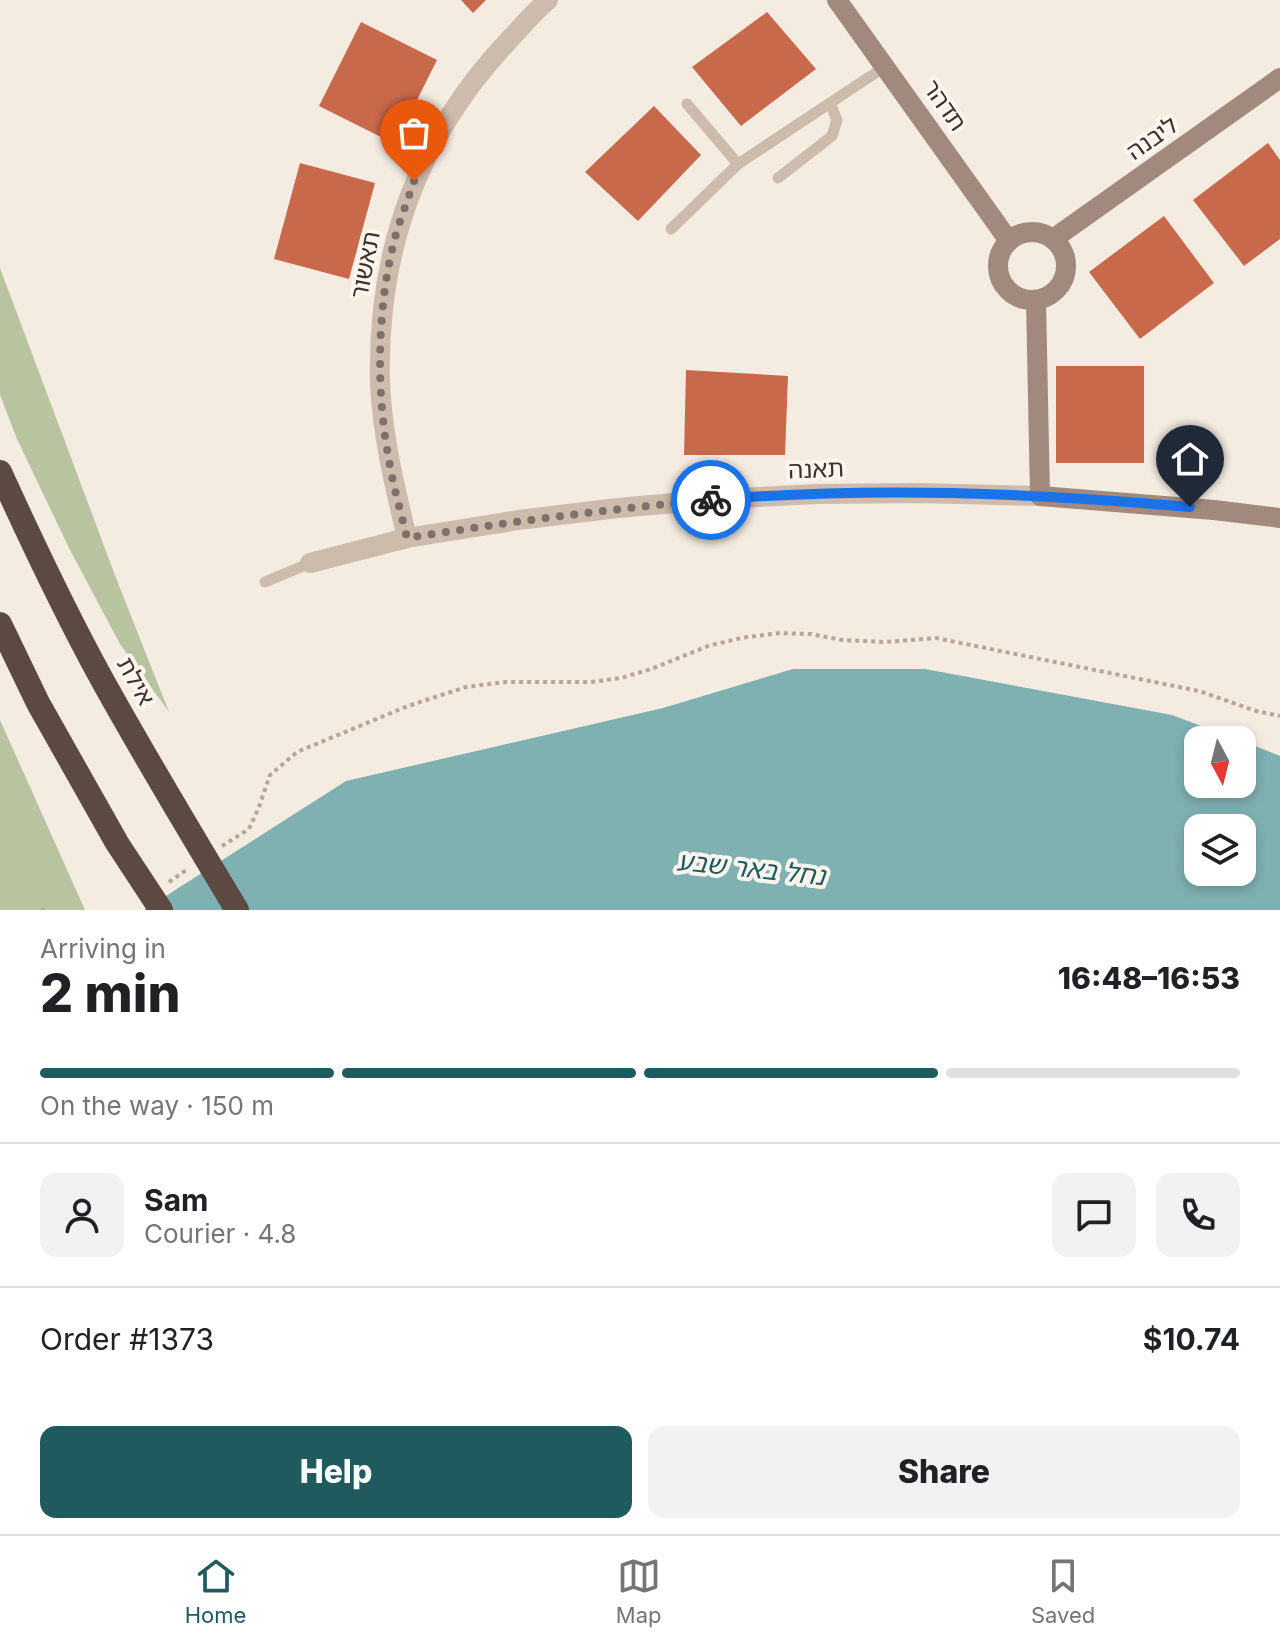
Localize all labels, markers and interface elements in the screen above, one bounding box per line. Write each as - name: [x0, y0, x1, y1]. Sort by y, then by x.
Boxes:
- street label: תדהר: [917, 74, 973, 136]
- pin: [380, 99, 448, 181]
- street label: ליבנה: [1121, 110, 1183, 166]
- icon: bag: [392, 111, 436, 155]
- street label: תאשור: [344, 229, 386, 301]
- pin: [1156, 425, 1224, 507]
- icon: home: [1168, 437, 1212, 481]
- street label: תאנה: [788, 454, 844, 484]
- courier: [671, 460, 751, 540]
- icon: bike: [689, 478, 733, 522]
- street label: אילת: [111, 652, 161, 710]
- north arrow: [1184, 726, 1256, 798]
- map controls: [1184, 726, 1256, 886]
- button: layers: [1184, 814, 1256, 886]
- water label: נחל באר שבע: [675, 845, 829, 891]
- text: Arriving in: [40, 933, 166, 964]
- text: 16:48–16:53: [1058, 960, 1240, 996]
- text: 2 min: [40, 962, 181, 1025]
- text: On the way · 150 m: [40, 1090, 274, 1121]
- button: person: [40, 1173, 124, 1257]
- button: chat: [1052, 1173, 1136, 1257]
- button: phone: [1156, 1173, 1240, 1257]
- text: Sam: [144, 1182, 208, 1218]
- text: Courier · 4.8: [144, 1218, 296, 1249]
- text: Order #1373: [40, 1321, 214, 1357]
- text: $10.74: [1143, 1321, 1240, 1357]
- button: Help: [40, 1426, 632, 1518]
- button: Share: [648, 1426, 1240, 1518]
- tab: Home: [185, 1554, 246, 1628]
- tab: Map: [616, 1554, 661, 1628]
- tab: Saved: [1031, 1554, 1095, 1628]

